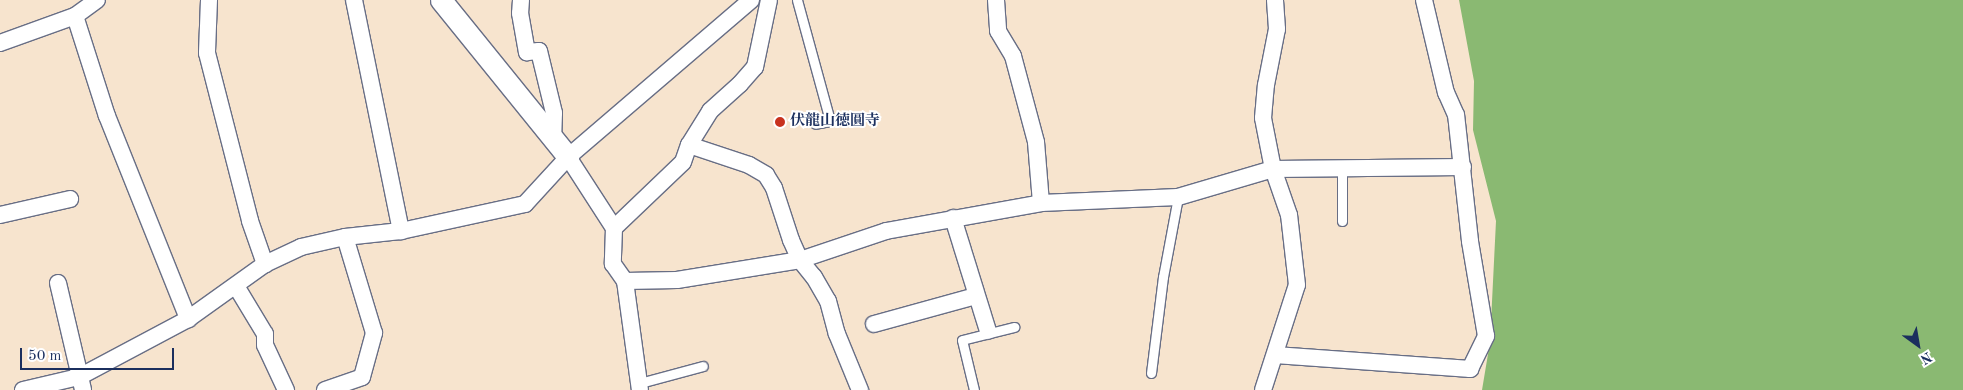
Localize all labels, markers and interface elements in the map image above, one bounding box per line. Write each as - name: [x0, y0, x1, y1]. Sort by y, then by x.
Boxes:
- place label: 伏龍山徳圓寺: [790, 113, 880, 131]
- marker: 伏龍山徳圓寺: [774, 116, 786, 128]
- north arrow: [1893, 320, 1943, 370]
- scale bar: [22, 338, 176, 370]
- text: 50 m: [28, 349, 62, 364]
- text: N: [1918, 349, 1934, 366]

